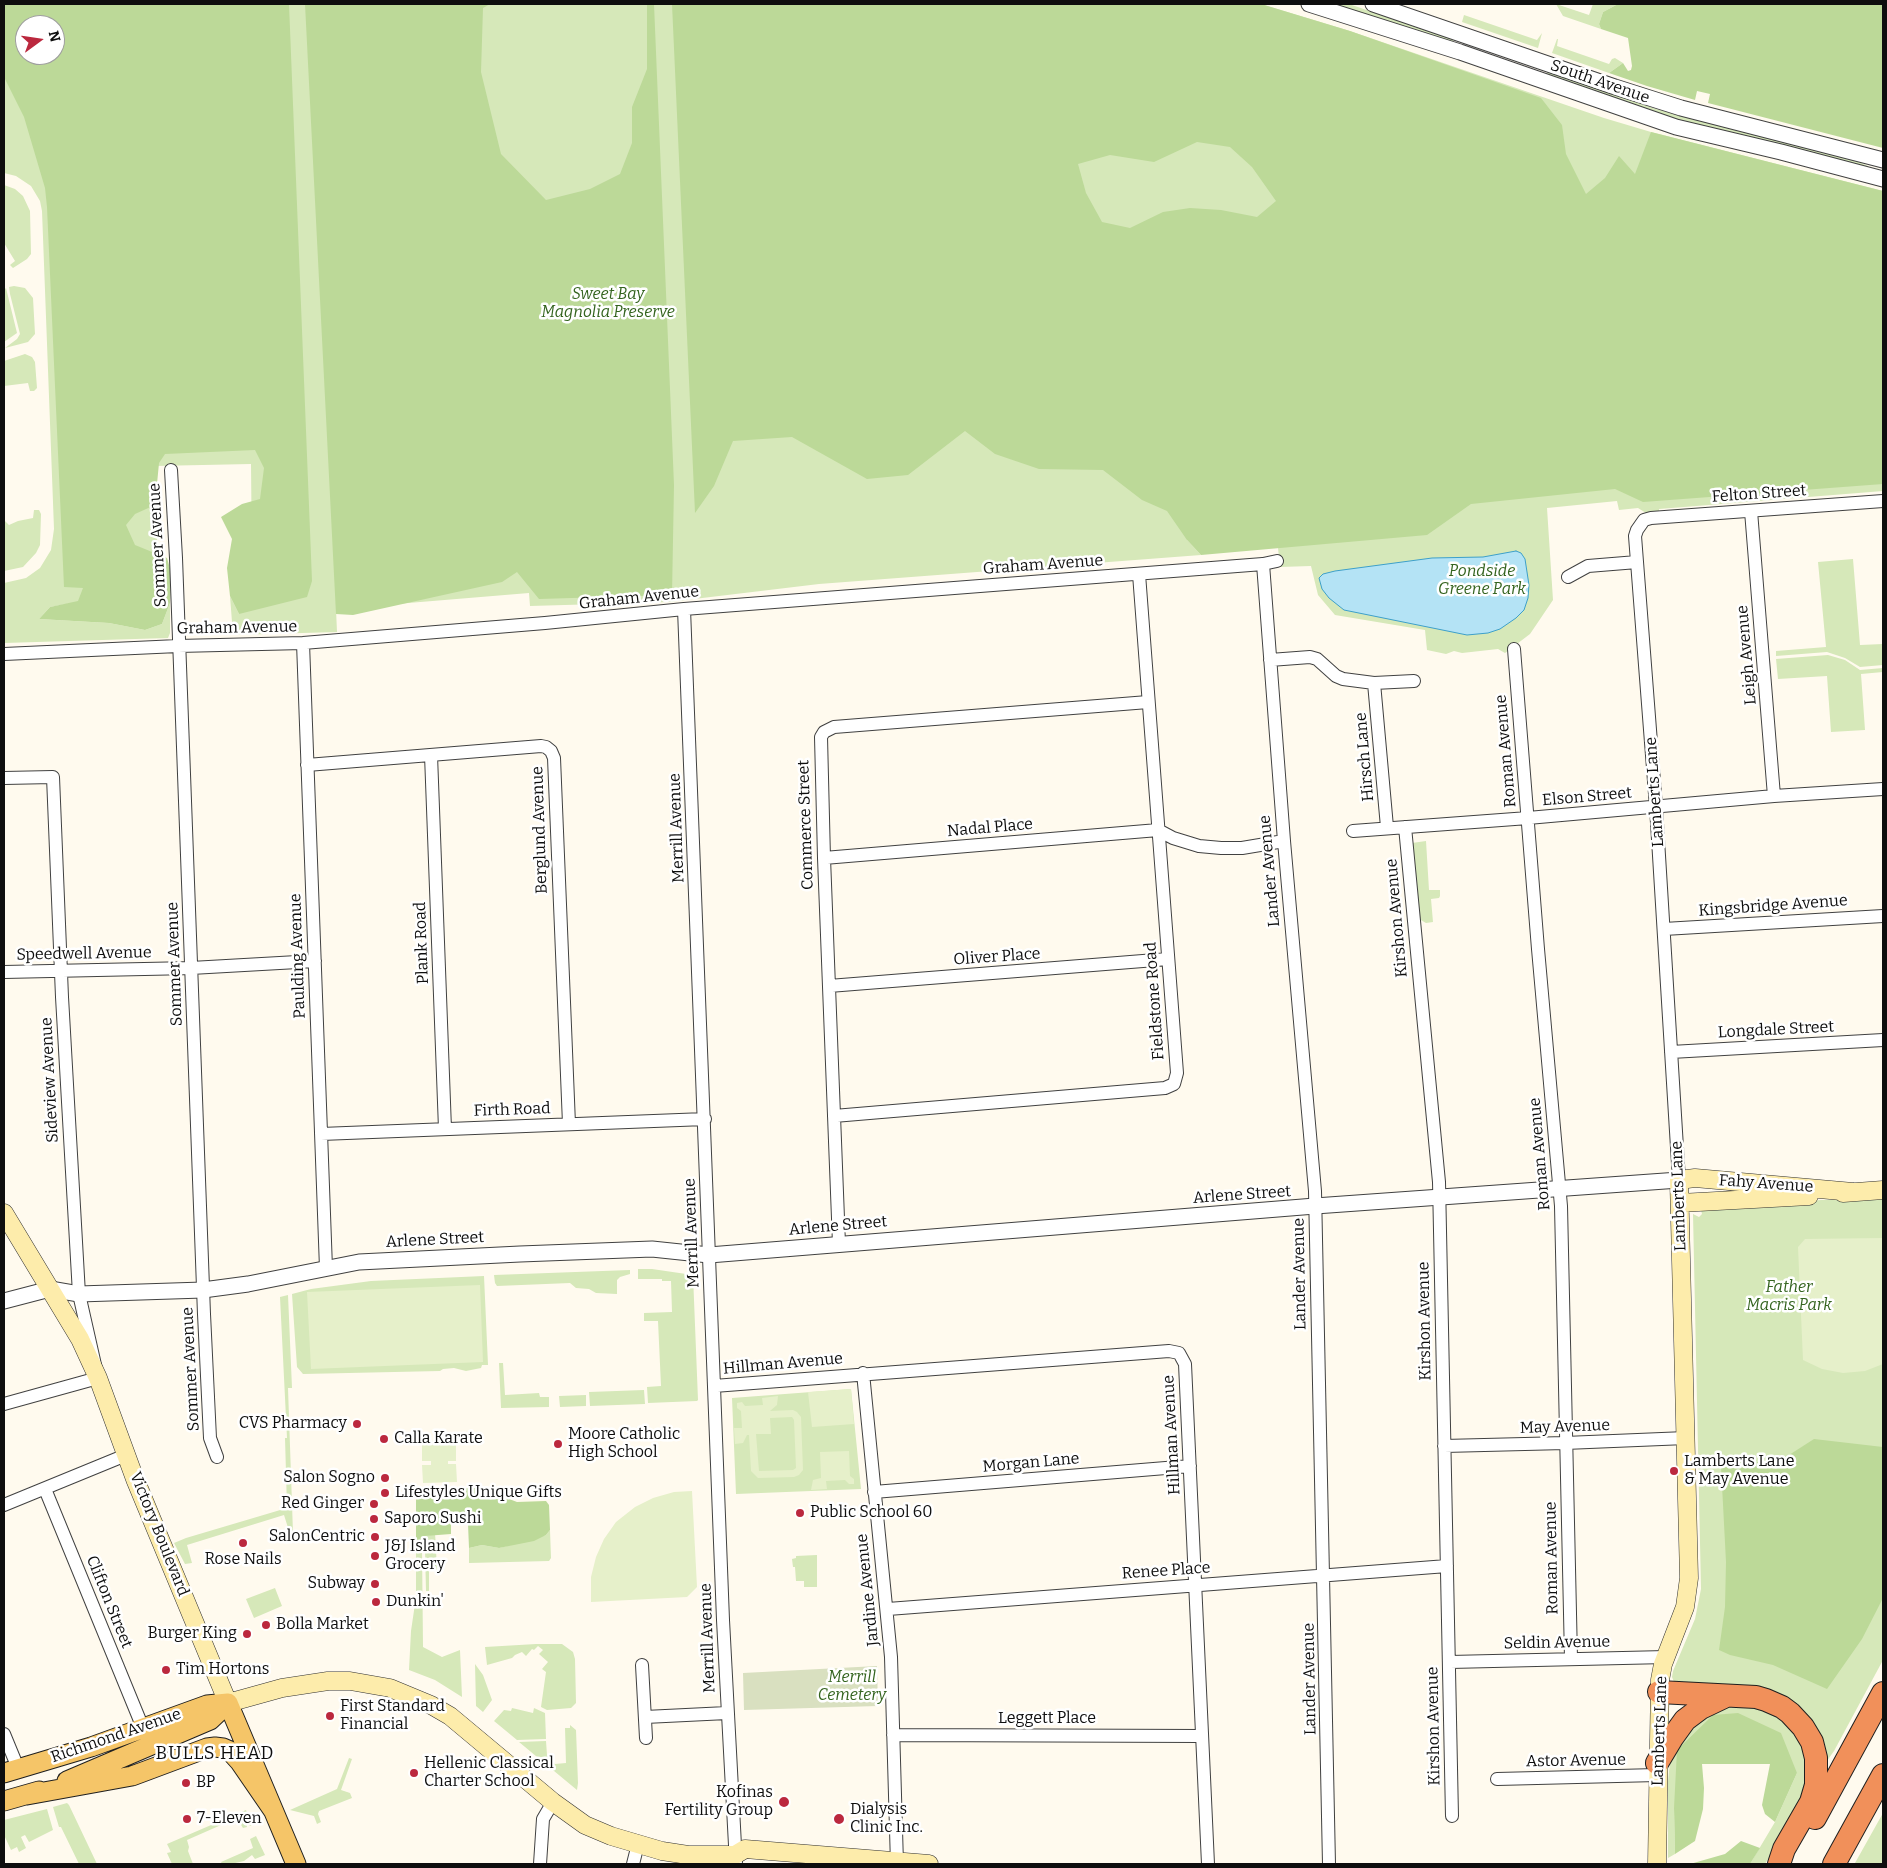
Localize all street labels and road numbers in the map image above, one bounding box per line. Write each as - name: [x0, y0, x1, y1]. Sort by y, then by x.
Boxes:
- street label: South Avenue: [1548, 56, 1652, 108]
- street label: Felton Street: [1711, 481, 1807, 507]
- street label: Sommer Avenue: [145, 482, 171, 608]
- street label: Graham Avenue: [982, 551, 1104, 579]
- street label: Graham Avenue: [578, 582, 700, 614]
- street label: Leigh Avenue: [1733, 604, 1761, 706]
- street label: Graham Avenue: [177, 617, 297, 639]
- street label: Roman Avenue: [1492, 694, 1520, 808]
- street label: Hirsch Lane: [1352, 712, 1378, 802]
- street label: Lamberts Lane: [1642, 736, 1668, 848]
- street label: Commerce Street: [794, 760, 818, 890]
- street label: Berglund Avenue: [528, 766, 552, 894]
- street label: Merrill Avenue: [665, 773, 689, 883]
- street label: Elson Street: [1541, 784, 1633, 810]
- street label: Lander Avenue: [1256, 814, 1284, 928]
- street label: Nadal Place: [946, 815, 1034, 841]
- street label: Kirshon Avenue: [1382, 858, 1412, 978]
- street label: Kingsbridge Avenue: [1698, 891, 1848, 921]
- street label: Paulding Avenue: [286, 893, 310, 1019]
- street label: Plank Road: [411, 901, 433, 985]
- street label: Sommer Avenue: [163, 902, 187, 1026]
- street label: Fieldstone Road: [1141, 941, 1169, 1061]
- street label: Speedwell Avenue: [16, 943, 152, 965]
- street label: Oliver Place: [953, 944, 1041, 970]
- street label: Sideview Avenue: [37, 1017, 63, 1143]
- street label: Longdale Street: [1717, 1017, 1835, 1043]
- street label: Roman Avenue: [1526, 1097, 1554, 1211]
- street label: Firth Road: [473, 1099, 551, 1121]
- street label: Lamberts Lane: [1667, 1140, 1691, 1252]
- street label: Fahy Avenue: [1718, 1171, 1814, 1197]
- street label: Merrill Avenue: [680, 1178, 704, 1288]
- street label: Arlene Street: [1192, 1182, 1292, 1208]
- street label: Arlene Street: [788, 1212, 888, 1240]
- street label: Lander Avenue: [1289, 1218, 1311, 1330]
- street label: Arlene Street: [385, 1228, 485, 1252]
- street label: Kirshon Avenue: [1414, 1261, 1436, 1381]
- street label: Sommer Avenue: [178, 1306, 204, 1432]
- street label: Hillman Avenue: [722, 1349, 844, 1379]
- street label: Hillman Avenue: [1159, 1374, 1185, 1496]
- street label: May Avenue: [1520, 1416, 1610, 1438]
- street label: Morgan Lane: [982, 1449, 1080, 1477]
- street label: Victory Boulevard: [125, 1469, 193, 1599]
- street label: Roman Avenue: [1541, 1501, 1563, 1615]
- street label: Jardine Avenue: [853, 1533, 883, 1647]
- street label: Clifton Street: [82, 1553, 136, 1651]
- street label: Renee Place: [1121, 1558, 1211, 1584]
- street label: Merrill Avenue: [696, 1583, 720, 1693]
- street label: Lander Avenue: [1299, 1623, 1321, 1735]
- street label: Seldin Avenue: [1504, 1632, 1610, 1654]
- street label: Kirshon Avenue: [1423, 1666, 1445, 1786]
- street label: Lamberts Lane: [1648, 1675, 1672, 1787]
- street label: Richmond Avenue: [48, 1705, 184, 1767]
- street label: Leggett Place: [998, 1709, 1096, 1729]
- street label: Astor Avenue: [1526, 1751, 1626, 1771]

